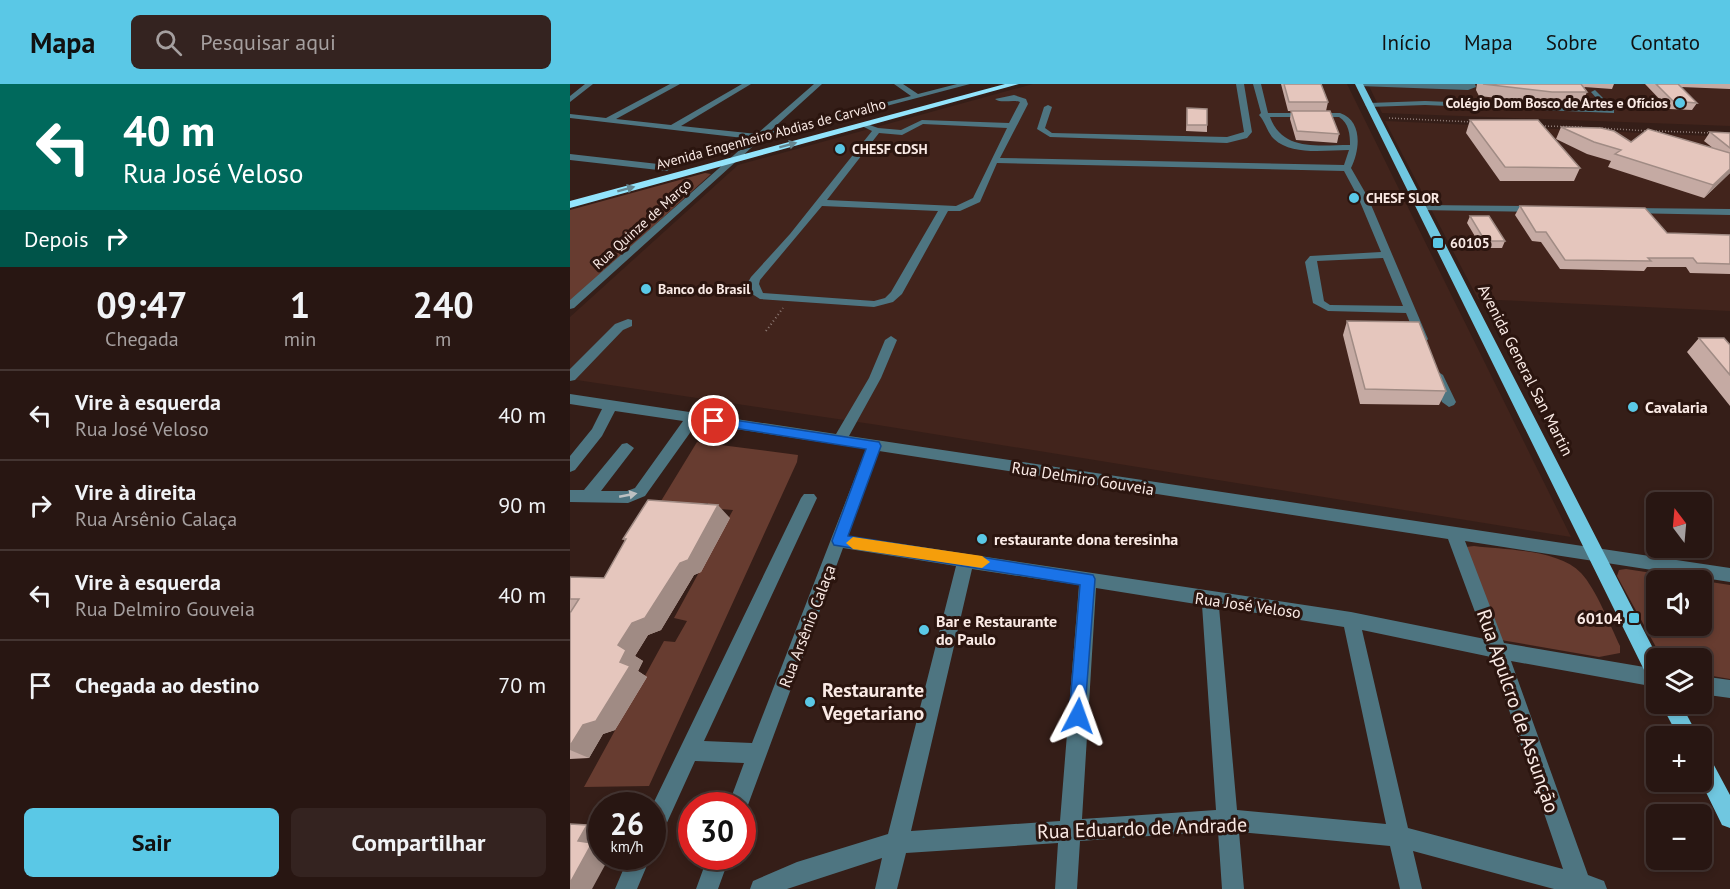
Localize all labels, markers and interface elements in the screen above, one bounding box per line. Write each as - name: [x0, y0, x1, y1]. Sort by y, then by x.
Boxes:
- search box: [131, 15, 551, 69]
- text: Mapa: [30, 24, 95, 61]
- icon: search: [152, 26, 185, 59]
- text: Pesquisar aqui: [200, 28, 336, 56]
- text: Início: [1381, 29, 1431, 56]
- text: Mapa: [1464, 29, 1513, 56]
- text: Sobre: [1546, 29, 1597, 56]
- text: Contato: [1630, 29, 1700, 56]
- place label: Colégio Dom Bosco de Artes e Ofícios: [1446, 94, 1668, 112]
- street label: Avenida Engenheiro Abdias de Carvalho: [654, 95, 888, 173]
- marker: Colégio Dom Bosco de Artes e Ofícios: [1673, 96, 1687, 110]
- text: 40 m: [123, 103, 215, 158]
- icon: left: [24, 108, 102, 186]
- one-way arrow: [779, 140, 797, 150]
- place label: CHESF CDSH: [852, 140, 928, 158]
- marker: CHESF CDSH: [833, 142, 847, 156]
- text: Rua José Veloso: [123, 156, 303, 190]
- street label: Rua Quinze de Março: [589, 175, 695, 273]
- one-way arrow: [618, 184, 636, 193]
- place label: CHESF SLOR: [1366, 189, 1440, 207]
- marker: CHESF SLOR: [1347, 191, 1361, 205]
- icon: right: [100, 222, 133, 255]
- text: Depois: [24, 225, 88, 253]
- place label: 60105: [1450, 234, 1490, 252]
- marker: 60105: [1431, 236, 1445, 250]
- place label: Banco do Brasil: [658, 280, 751, 298]
- text: 09:47: [96, 281, 188, 328]
- text: 1: [290, 281, 310, 328]
- text: 240: [413, 281, 474, 328]
- street label: Avenida General San Martin: [1474, 281, 1578, 459]
- marker: Banco do Brasil: [639, 282, 653, 296]
- text: Chegada: [105, 326, 179, 352]
- text: min: [284, 326, 316, 352]
- text: m: [435, 326, 451, 352]
- text: Vire à esquerda: [75, 388, 221, 416]
- pin: [688, 395, 739, 446]
- place label: Cavalaria: [1645, 397, 1708, 417]
- icon: left: [24, 399, 57, 432]
- marker: Cavalaria: [1626, 400, 1640, 414]
- text: 40 m: [498, 401, 546, 429]
- icon: arrive: [697, 404, 730, 437]
- text: Rua José Veloso: [75, 416, 209, 442]
- street label: Rua Delmiro Gouveia: [1010, 457, 1156, 499]
- text: Vire à direita: [75, 478, 196, 506]
- icon: right: [24, 489, 57, 522]
- one-way arrow: [619, 490, 638, 499]
- text: 90 m: [498, 491, 546, 519]
- north arrow: [1646, 492, 1712, 558]
- map controls: [1646, 492, 1712, 870]
- text: Rua Arsênio Calaça: [75, 506, 237, 532]
- place label: restaurante dona teresinha: [994, 529, 1178, 549]
- marker: restaurante dona teresinha: [975, 532, 989, 546]
- street label: Rua Arsênio Calaça: [774, 562, 840, 690]
- text: Vire à esquerda: [75, 568, 221, 596]
- button: sound: [1646, 570, 1712, 636]
- icon: left: [24, 579, 57, 612]
- text: 40 m: [498, 581, 546, 609]
- street label: Rua José Veloso: [1194, 588, 1302, 622]
- text: Rua Delmiro Gouveia: [75, 596, 255, 622]
- street label: Rua Apulcro de Assunção: [1471, 606, 1565, 816]
- place label: 60104: [1577, 608, 1622, 628]
- place label: Bar e Restaurante do Paulo: [936, 611, 1057, 649]
- marker: 60104: [1627, 611, 1641, 625]
- marker: Bar e Restaurante do Paulo: [917, 623, 931, 637]
- button: layers: [1646, 648, 1712, 714]
- icon: arrive: [24, 669, 57, 702]
- text: Chegada ao destino: [75, 671, 259, 699]
- text: 70 m: [498, 671, 546, 699]
- place label: Restaurante Vegetariano: [821, 677, 925, 726]
- position arrow: [1046, 684, 1110, 748]
- marker: Restaurante Vegetariano: [803, 695, 817, 709]
- button: +: [1646, 726, 1712, 792]
- speed limit sign: 30: [678, 792, 756, 870]
- text: 26: [610, 804, 644, 843]
- button: −: [1646, 804, 1712, 870]
- button: Sair: [24, 808, 279, 877]
- button: Compartilhar: [291, 808, 546, 877]
- street label: Rua Eduardo de Andrade: [1037, 811, 1247, 845]
- text: km/h: [611, 837, 643, 856]

